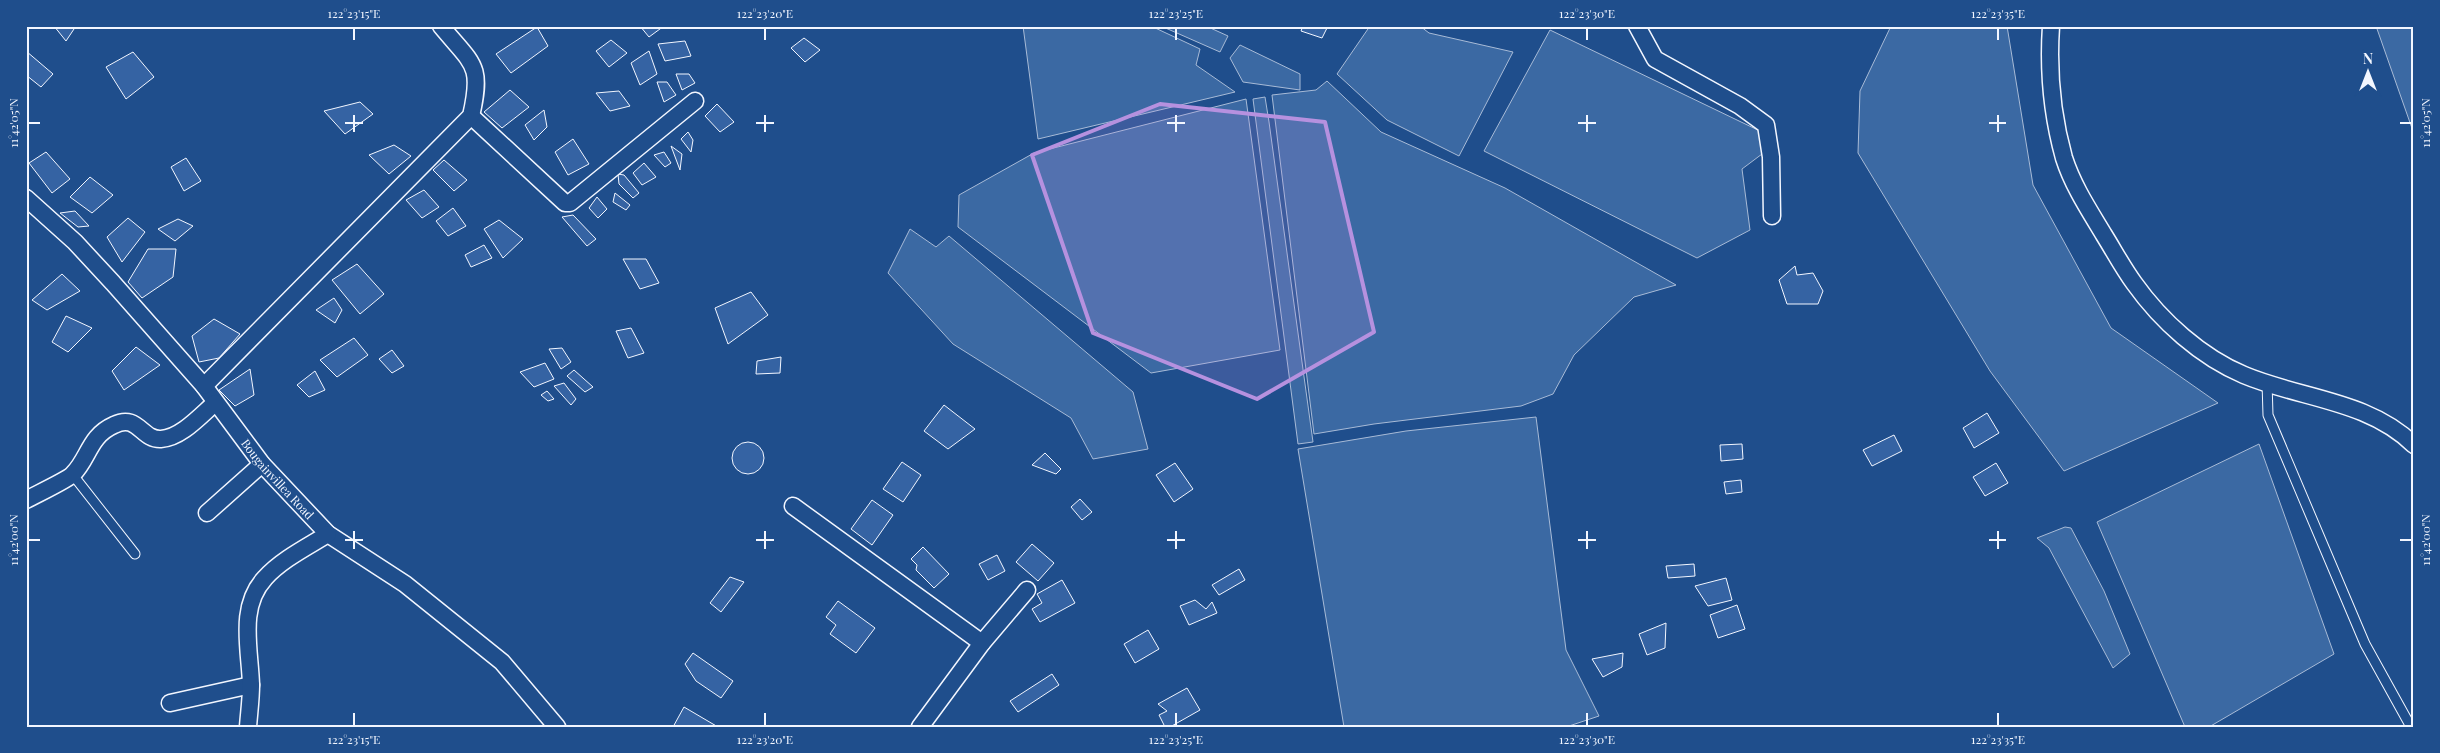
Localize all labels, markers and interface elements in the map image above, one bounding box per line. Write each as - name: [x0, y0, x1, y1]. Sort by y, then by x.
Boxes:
- text: 122°23'15"E: [328, 5, 380, 21]
- text: 122°23'20"E: [737, 5, 793, 21]
- text: 122°23'25"E: [1149, 5, 1203, 21]
- text: 122°23'30"E: [1559, 5, 1615, 21]
- text: 122°23'35"E: [1971, 5, 2025, 21]
- north arrow: [2342, 48, 2392, 98]
- text: N: [2363, 49, 2373, 68]
- text: 11°42'05"N: [5, 98, 21, 148]
- text: 11°42'05"N: [2417, 98, 2433, 148]
- street label: Bougainvillea Road: [238, 436, 318, 522]
- text: 11°42'00"N: [5, 514, 21, 566]
- text: 11°42'00"N: [2417, 514, 2433, 566]
- text: 122°23'15"E: [328, 731, 380, 747]
- text: 122°23'20"E: [737, 731, 793, 747]
- text: 122°23'25"E: [1149, 731, 1203, 747]
- text: 122°23'30"E: [1559, 731, 1615, 747]
- text: 122°23'35"E: [1971, 731, 2025, 747]

